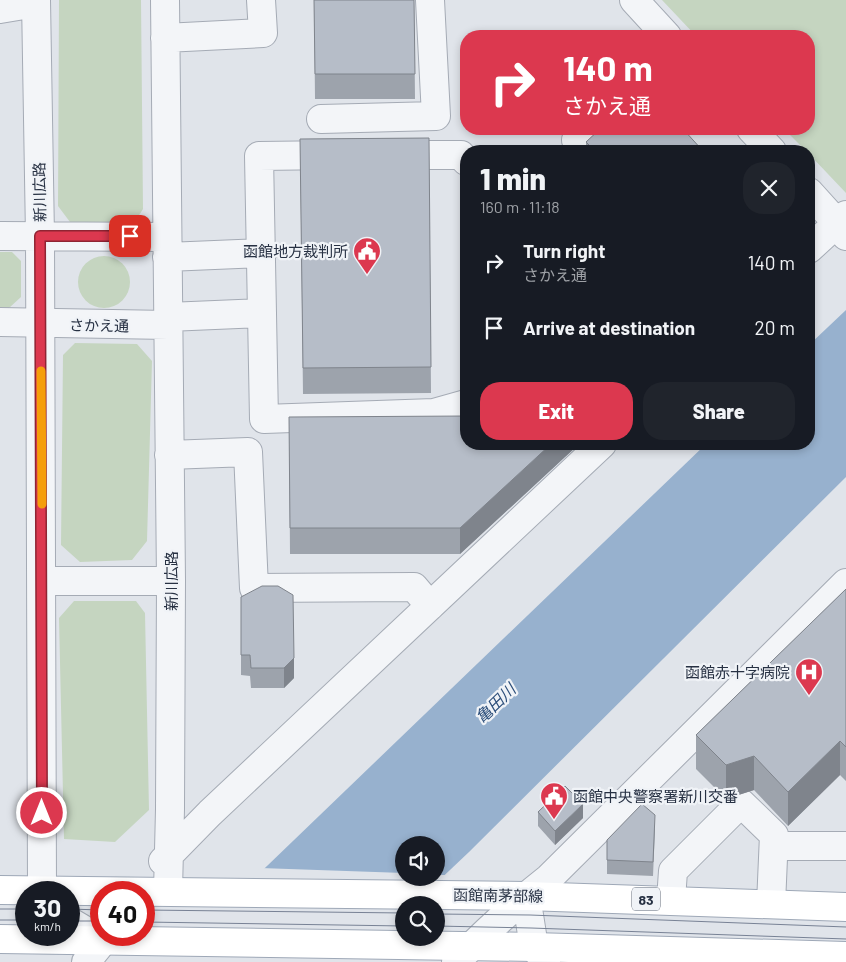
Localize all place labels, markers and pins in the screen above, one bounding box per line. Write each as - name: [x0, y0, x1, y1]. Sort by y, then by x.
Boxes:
- pin: [109, 215, 151, 257]
- public building icon: 函館地方裁判所: [352, 236, 382, 275]
- place label: 函館地方裁判所: [243, 242, 348, 260]
- hospital icon: 函館赤十字病院: [794, 657, 824, 696]
- place label: 函館赤十字病院: [685, 663, 790, 681]
- public building icon: 函館中央警察署新川交番: [539, 781, 569, 820]
- place label: 函館中央警察署新川交番: [573, 787, 738, 805]

